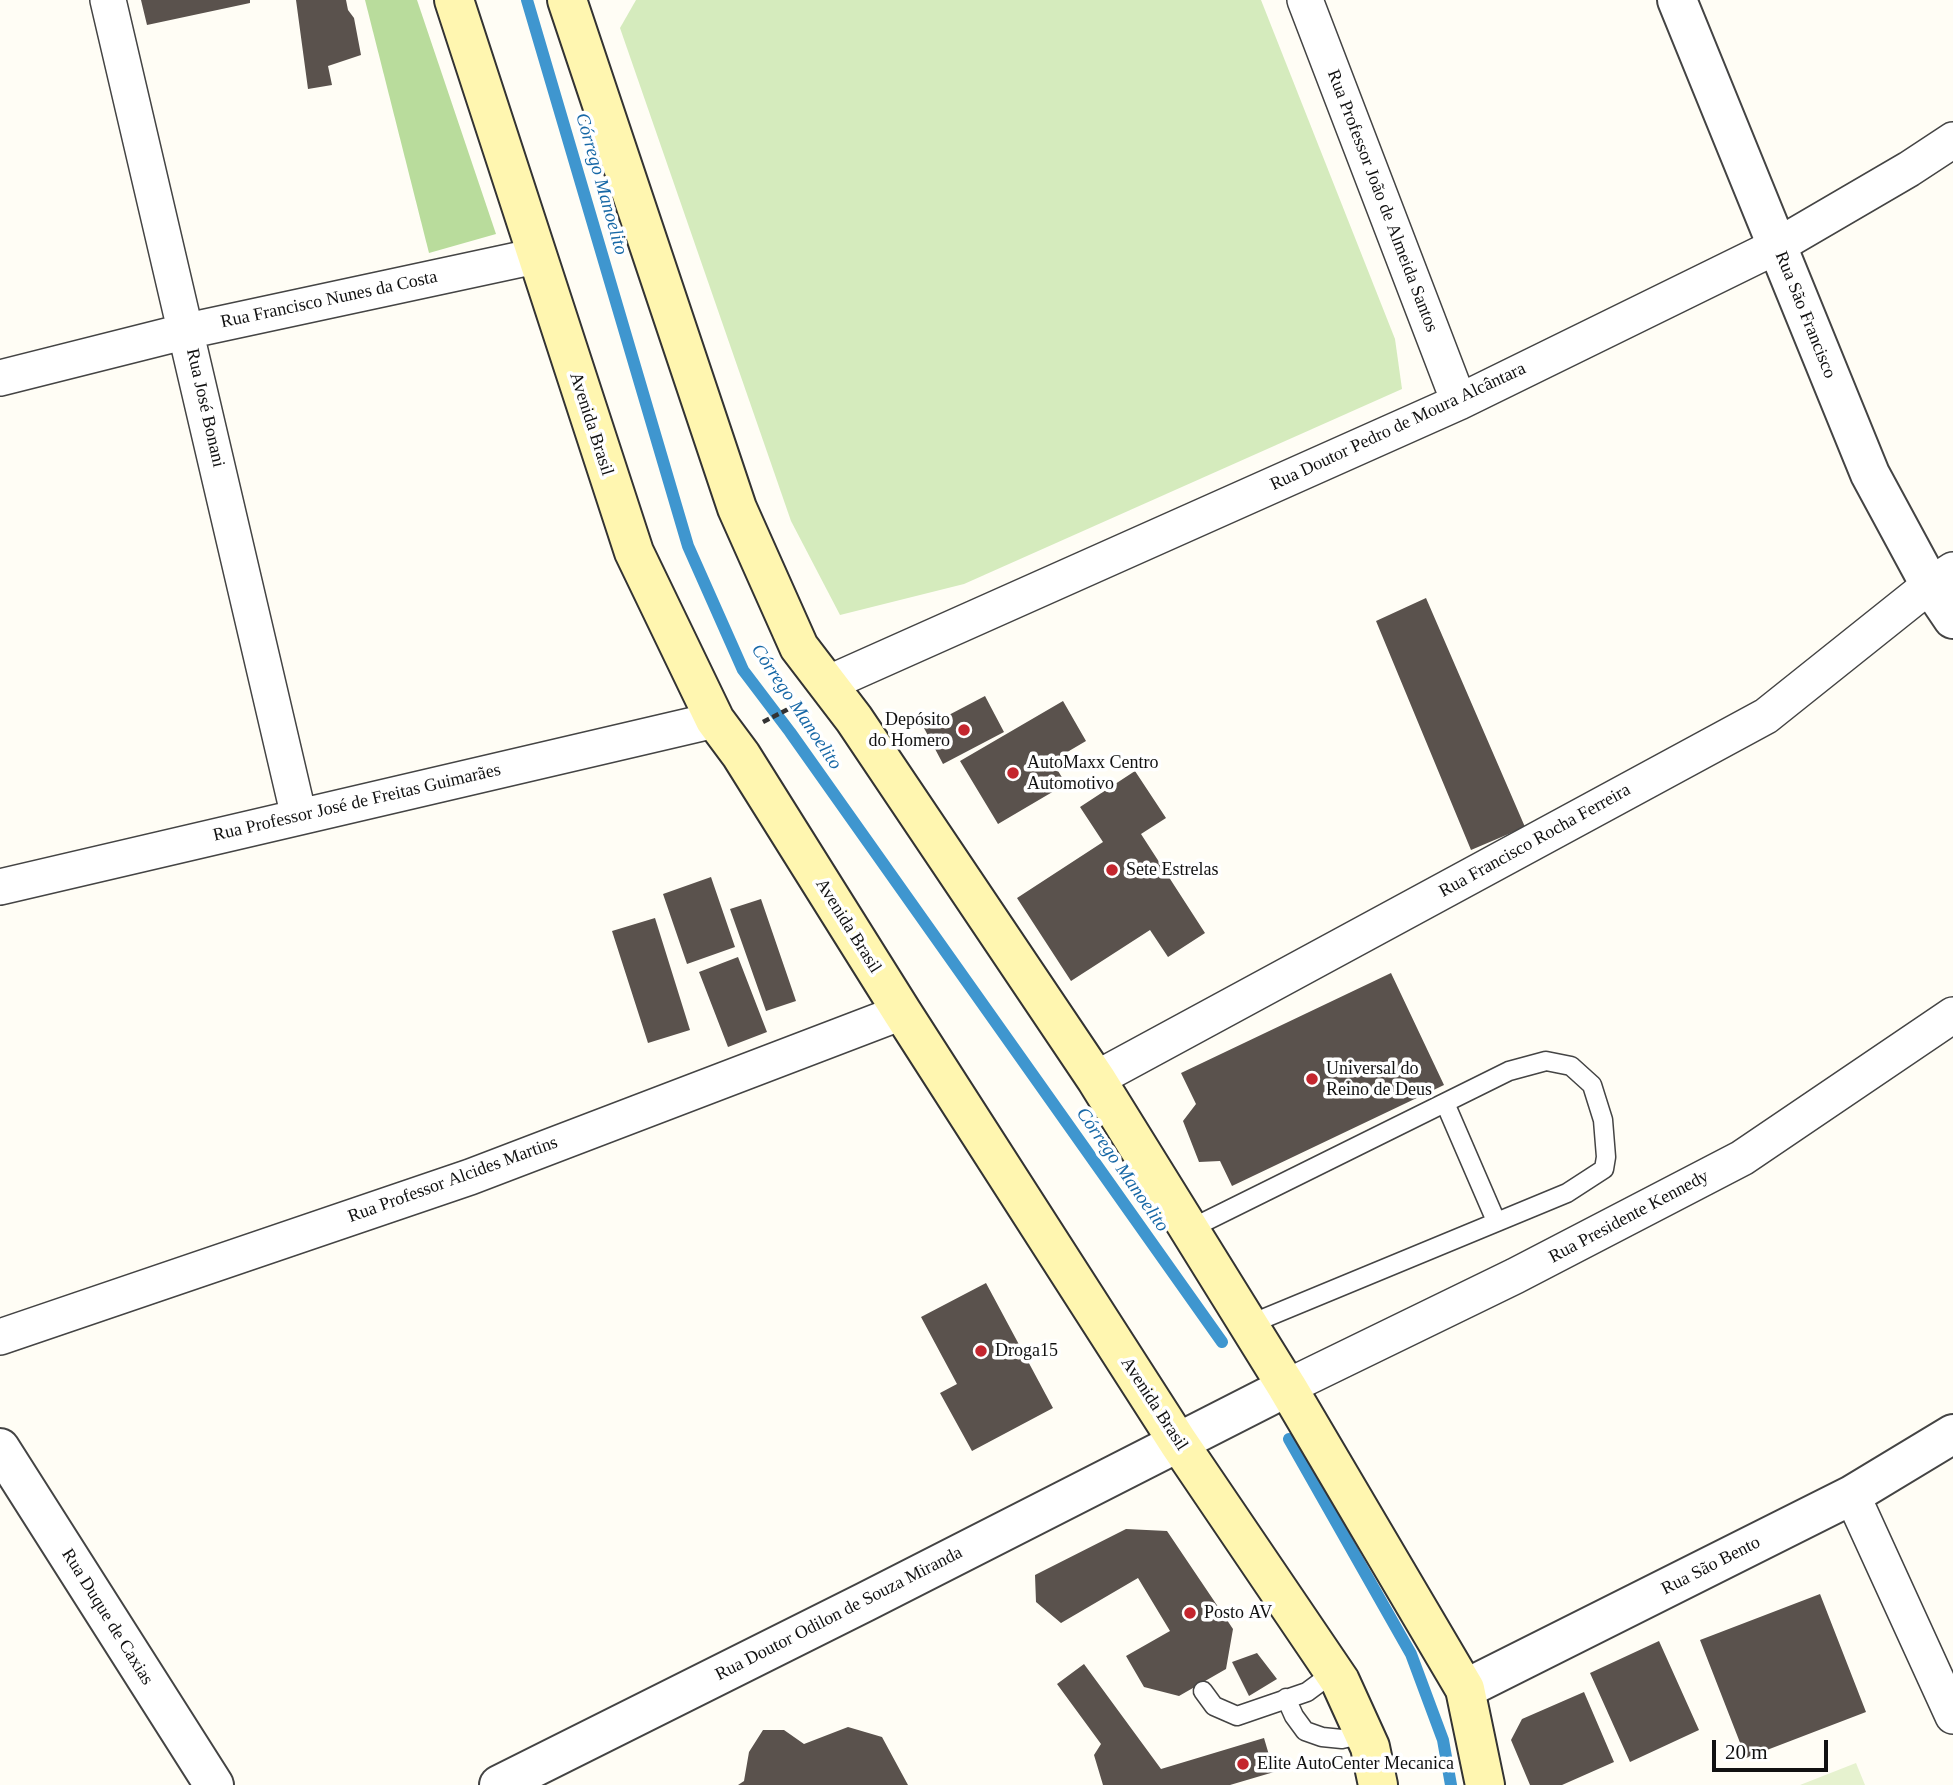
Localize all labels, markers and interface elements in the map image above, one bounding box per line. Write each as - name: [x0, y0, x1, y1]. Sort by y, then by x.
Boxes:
- street label: Rua Professor João de Almeida Santos: [1322, 67, 1442, 335]
- water label: Córrego Manoelito: [570, 110, 632, 258]
- street label: Rua São Francisco: [1770, 248, 1840, 382]
- street label: Rua Francisco Nunes da Costa: [219, 266, 439, 334]
- street label: Rua José Bonani: [181, 347, 229, 469]
- street label: Rua Doutor Pedro de Moura Alcântara: [1267, 358, 1529, 496]
- street label: Avenida Brasil: [564, 370, 618, 478]
- water label: Córrego Manoelito: [746, 640, 846, 774]
- place label: Depósito do Homero: [869, 709, 950, 752]
- marker: Depósito do Homero: [956, 722, 972, 738]
- place label: AutoMaxx Centro Automotivo: [1027, 752, 1158, 794]
- street label: Rua Professor José de Freitas Guimarães: [211, 759, 503, 847]
- marker: AutoMaxx Centro Automotivo: [1005, 765, 1021, 781]
- street label: Rua Francisco Rocha Ferreira: [1436, 779, 1634, 903]
- place label: Sete Estrelas: [1126, 859, 1218, 881]
- marker: Sete Estrelas: [1104, 862, 1120, 878]
- street label: Avenida Brasil: [810, 875, 886, 977]
- place label: Universal do Reino de Deus: [1326, 1058, 1432, 1100]
- marker: Universal do Reino de Deus: [1304, 1071, 1320, 1087]
- water label: Córrego Manoelito: [1071, 1103, 1173, 1237]
- street label: Rua Professor Alcides Martins: [345, 1132, 561, 1228]
- street label: Rua Presidente Kennedy: [1545, 1166, 1713, 1268]
- place label: Droga15: [995, 1340, 1058, 1362]
- marker: Droga15: [973, 1343, 989, 1359]
- street label: Avenida Brasil: [1116, 1353, 1192, 1455]
- street label: Rua São Bento: [1658, 1532, 1764, 1600]
- street label: Rua Doutor Odilon de Souza Miranda: [712, 1542, 966, 1686]
- street label: Rua Duque de Caxias: [56, 1545, 158, 1689]
- place label: Posto AV: [1204, 1602, 1272, 1624]
- marker: Posto AV: [1182, 1605, 1198, 1621]
- scale bar: [1715, 1726, 1830, 1770]
- text: 20 m: [1725, 1740, 1768, 1764]
- place label: Elite AutoCenter Mecanica: [1257, 1753, 1454, 1775]
- marker: Elite AutoCenter Mecanica: [1235, 1756, 1251, 1772]

